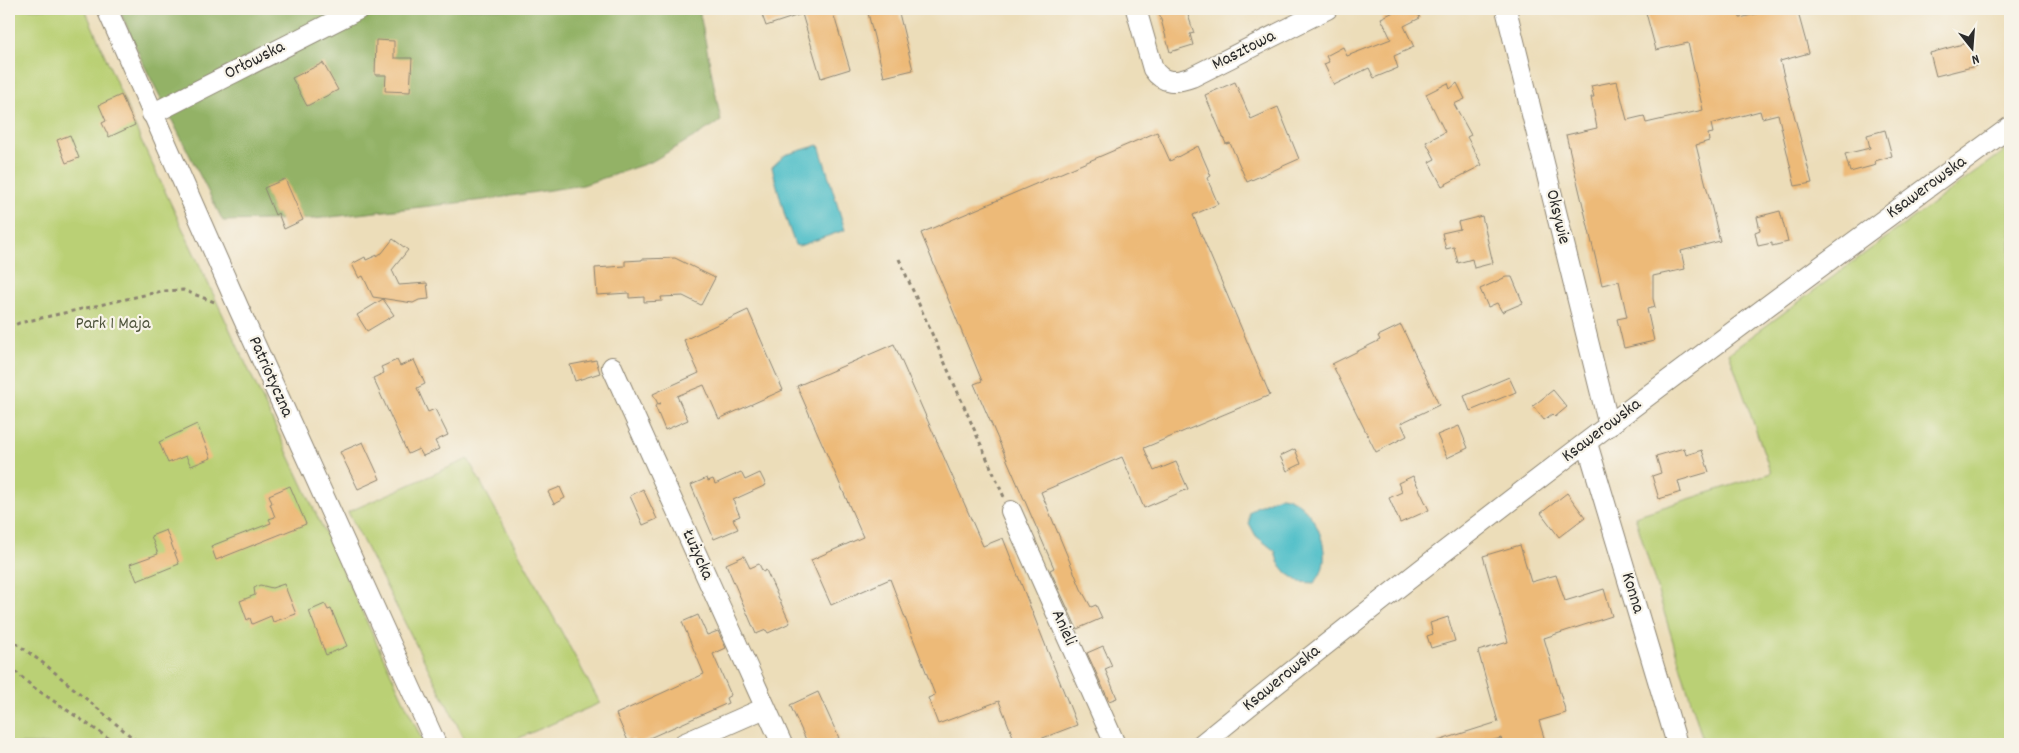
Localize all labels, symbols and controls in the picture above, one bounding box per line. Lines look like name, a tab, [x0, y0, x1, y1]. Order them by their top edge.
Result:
north arrow	[1946, 22, 1996, 72]
street label: Masztowa	[1208, 24, 1281, 78]
street label: Orłowska	[221, 35, 290, 87]
text: N	[1969, 48, 1981, 69]
street label: Ksawerowska	[1882, 150, 1973, 226]
street label: Oksywie	[1538, 187, 1576, 247]
park label: Park 1 Maja	[75, 312, 151, 337]
street label: Patriotyczna	[241, 333, 299, 422]
street label: Ksawerowska	[1557, 393, 1647, 469]
street label: Łużycka	[674, 525, 719, 585]
street label: Konna	[1614, 570, 1650, 617]
street label: Anieli	[1044, 606, 1082, 650]
street label: Ksawerowska	[1238, 640, 1327, 718]

